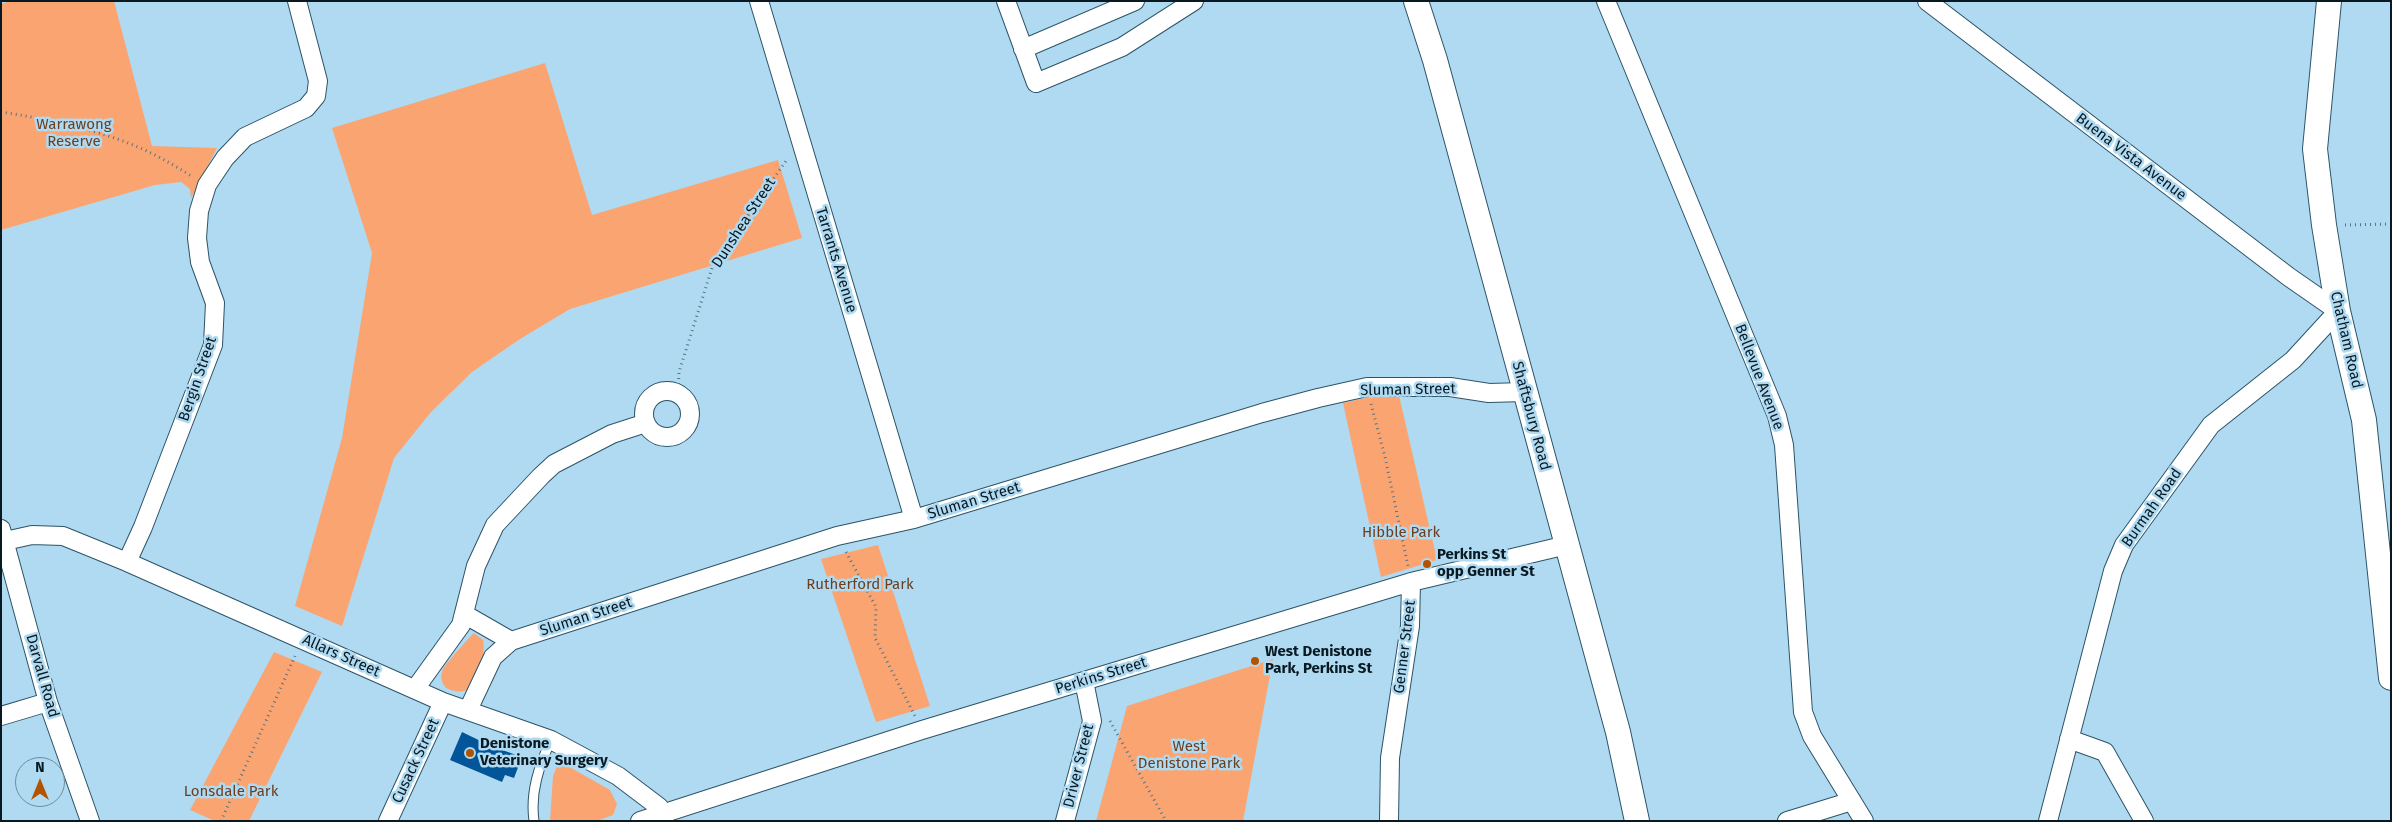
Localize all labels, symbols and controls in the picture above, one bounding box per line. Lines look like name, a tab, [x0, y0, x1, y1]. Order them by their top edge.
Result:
street label: Buena Vista Avenue	[2072, 110, 2190, 204]
park label: Warrawong Reserve	[36, 116, 112, 151]
street label: Dunshea Street	[708, 175, 780, 271]
street label: Tarrants Avenue	[811, 205, 861, 315]
street label: Chatham Road	[2326, 290, 2366, 390]
street label: Bellevue Avenue	[1730, 321, 1788, 433]
street label: Bergin Street	[175, 334, 221, 424]
street label: Shaftsbury Road	[1508, 360, 1554, 472]
street label: Sluman Street	[1360, 380, 1456, 400]
street label: Burmah Road	[2118, 465, 2186, 551]
street label: Sluman Street	[926, 478, 1022, 524]
park label: Hibble Park	[1362, 524, 1440, 542]
place label: Perkins St opp Genner St	[1437, 546, 1535, 581]
marker: Perkins St opp Genner St	[1421, 558, 1433, 570]
park label: Rutherford Park	[806, 576, 914, 594]
street label: Sluman Street	[538, 594, 634, 640]
street label: Genner Street	[1390, 599, 1420, 695]
street label: Allars Street	[300, 631, 382, 681]
street label: Darvall Road	[22, 632, 62, 720]
place label: West Denistone Park, Perkins St	[1265, 643, 1372, 678]
street label: Perkins Street	[1053, 654, 1149, 698]
marker: West Denistone Park, Perkins St	[1249, 655, 1261, 667]
street label: Cusack Street	[389, 716, 443, 806]
street label: Driver Street	[1060, 722, 1098, 810]
place label: Denistone Veterinary Surgery	[480, 735, 608, 770]
park label: West Denistone Park	[1138, 738, 1240, 773]
marker: Denistone Veterinary Surgery	[464, 747, 476, 759]
north arrow	[15, 757, 65, 807]
text: N	[35, 759, 45, 776]
park label: Lonsdale Park	[184, 783, 278, 801]

